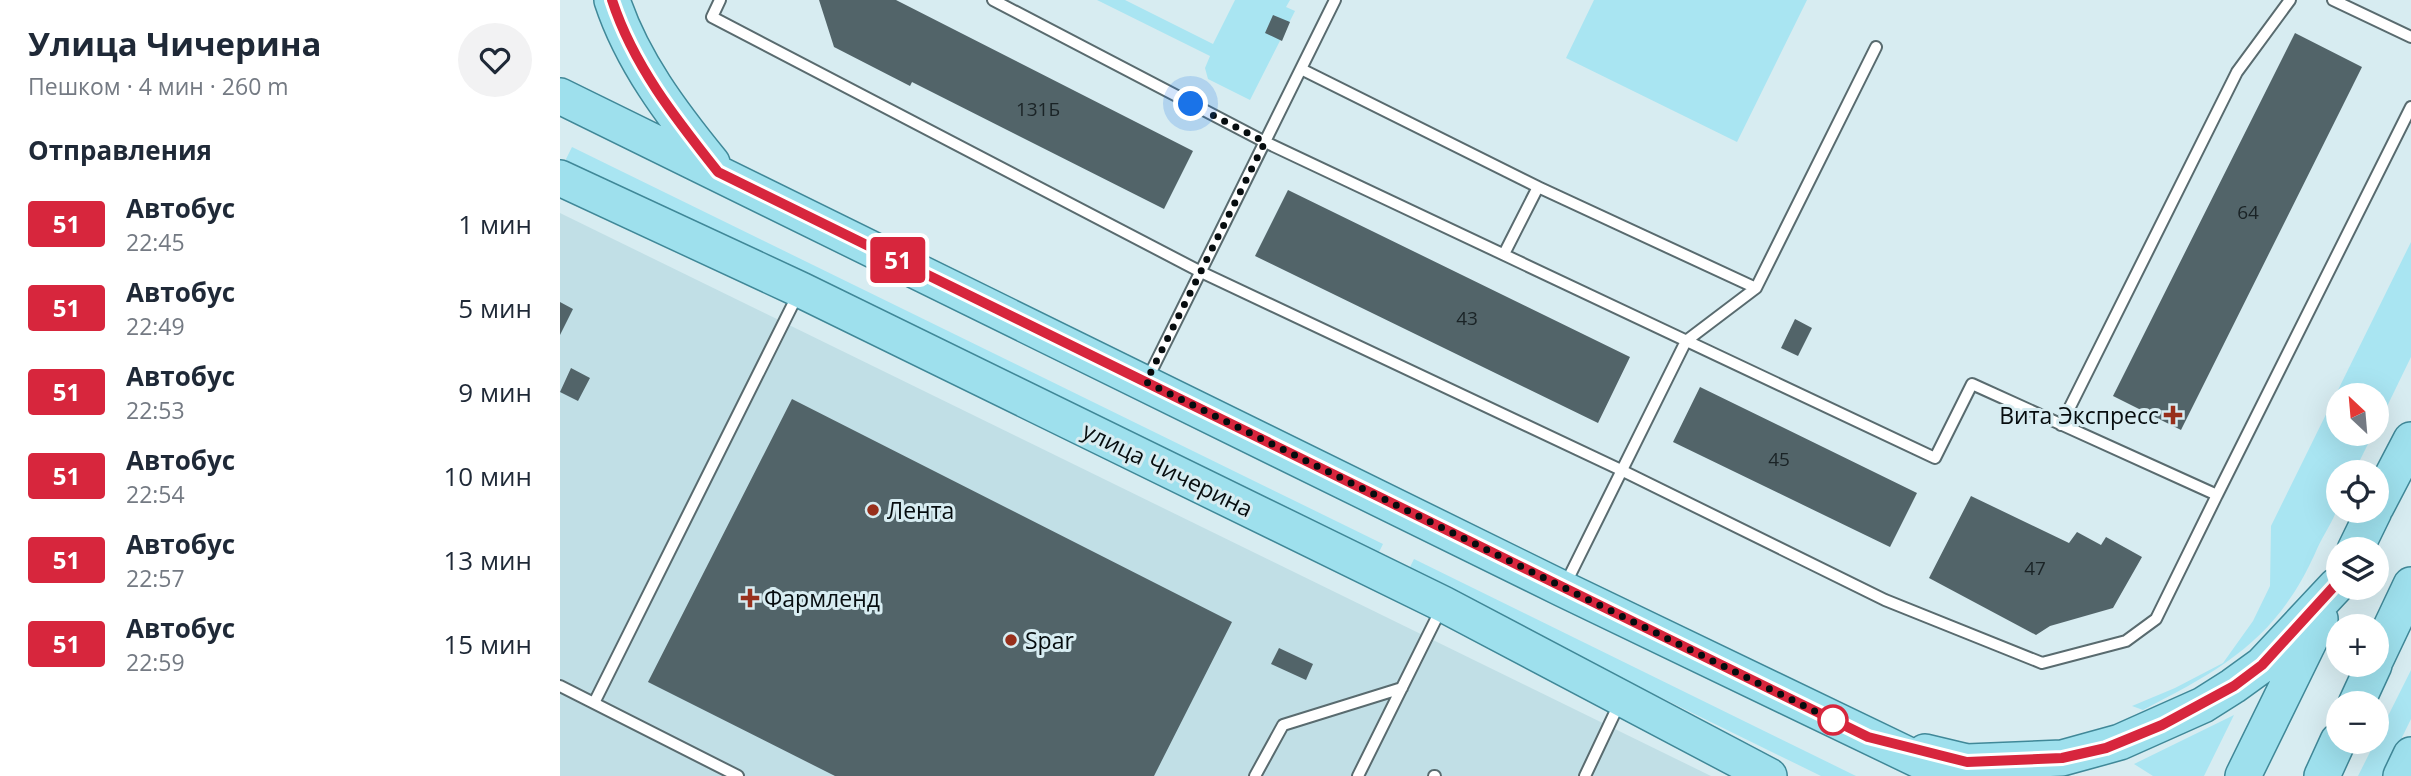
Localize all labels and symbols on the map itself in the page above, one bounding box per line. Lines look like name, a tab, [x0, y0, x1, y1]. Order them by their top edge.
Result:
your location	[1173, 86, 1208, 121]
house number: 131Б	[1016, 96, 1060, 122]
house number: 64	[2237, 199, 2259, 225]
line badge: 51	[866, 237, 930, 283]
house number: 43	[1456, 305, 1478, 331]
north arrow	[2326, 383, 2389, 446]
place label: Вита Экспресс	[1999, 399, 2159, 431]
marker: Вита Экспресс	[2165, 407, 2181, 423]
street label: улица Чичерина	[1077, 414, 1259, 524]
house number: 45	[1768, 446, 1790, 472]
place label: Лента	[887, 494, 954, 526]
marker: Лента	[865, 502, 881, 518]
house number: 47	[2024, 555, 2046, 581]
place label: Фармленд	[764, 582, 880, 614]
marker: Фармленд	[742, 590, 758, 606]
place label: Spar	[1025, 624, 1074, 656]
marker: Spar	[1003, 632, 1019, 648]
unlabelled marker	[1818, 705, 1848, 735]

